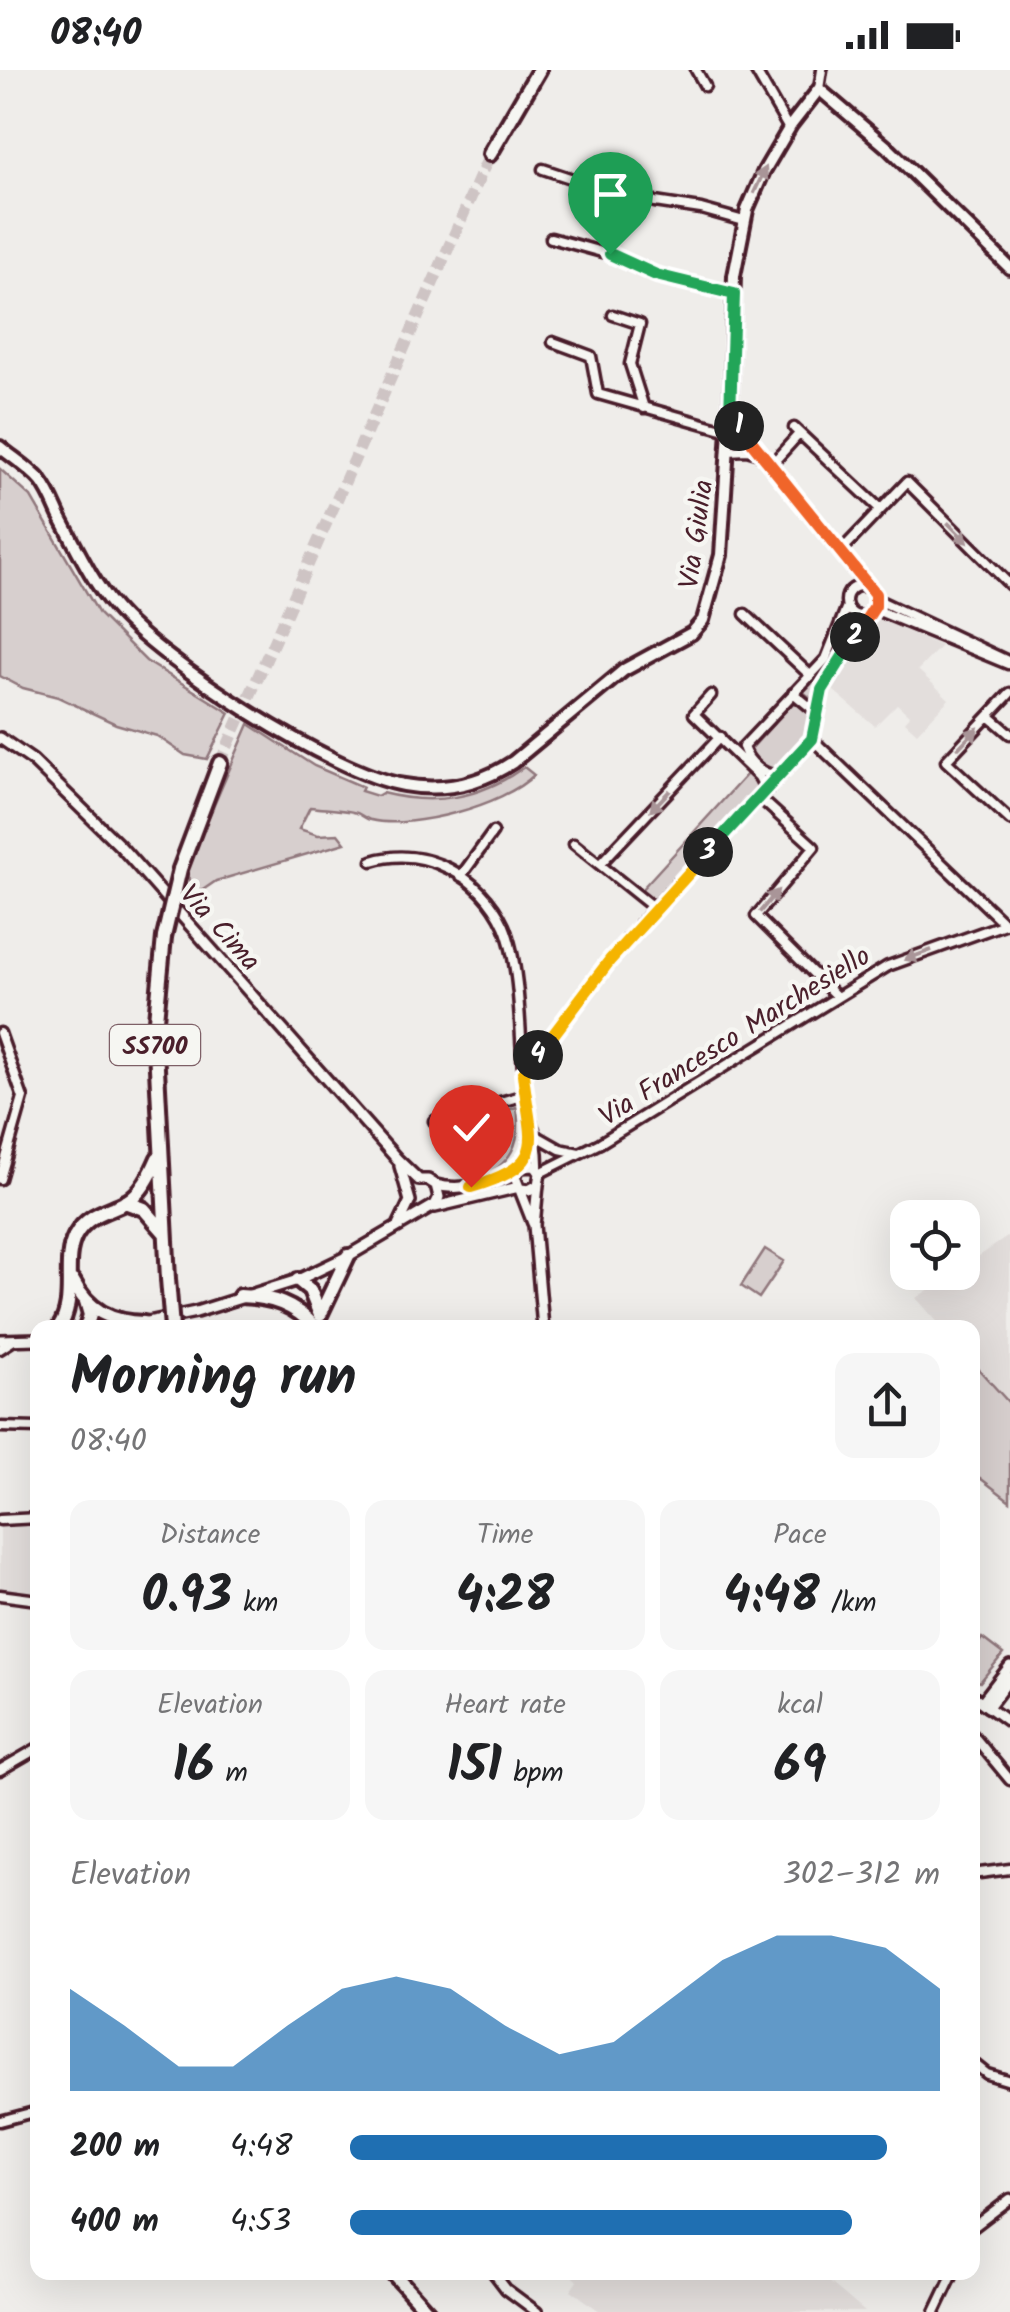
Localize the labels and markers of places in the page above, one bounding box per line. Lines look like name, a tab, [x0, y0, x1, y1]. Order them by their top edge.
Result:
pin	[568, 152, 653, 255]
pin: 1	[714, 401, 764, 451]
pin: 2	[830, 612, 880, 662]
pin: 3	[683, 827, 733, 877]
pin: 4	[513, 1030, 563, 1080]
pin	[429, 1085, 514, 1188]

